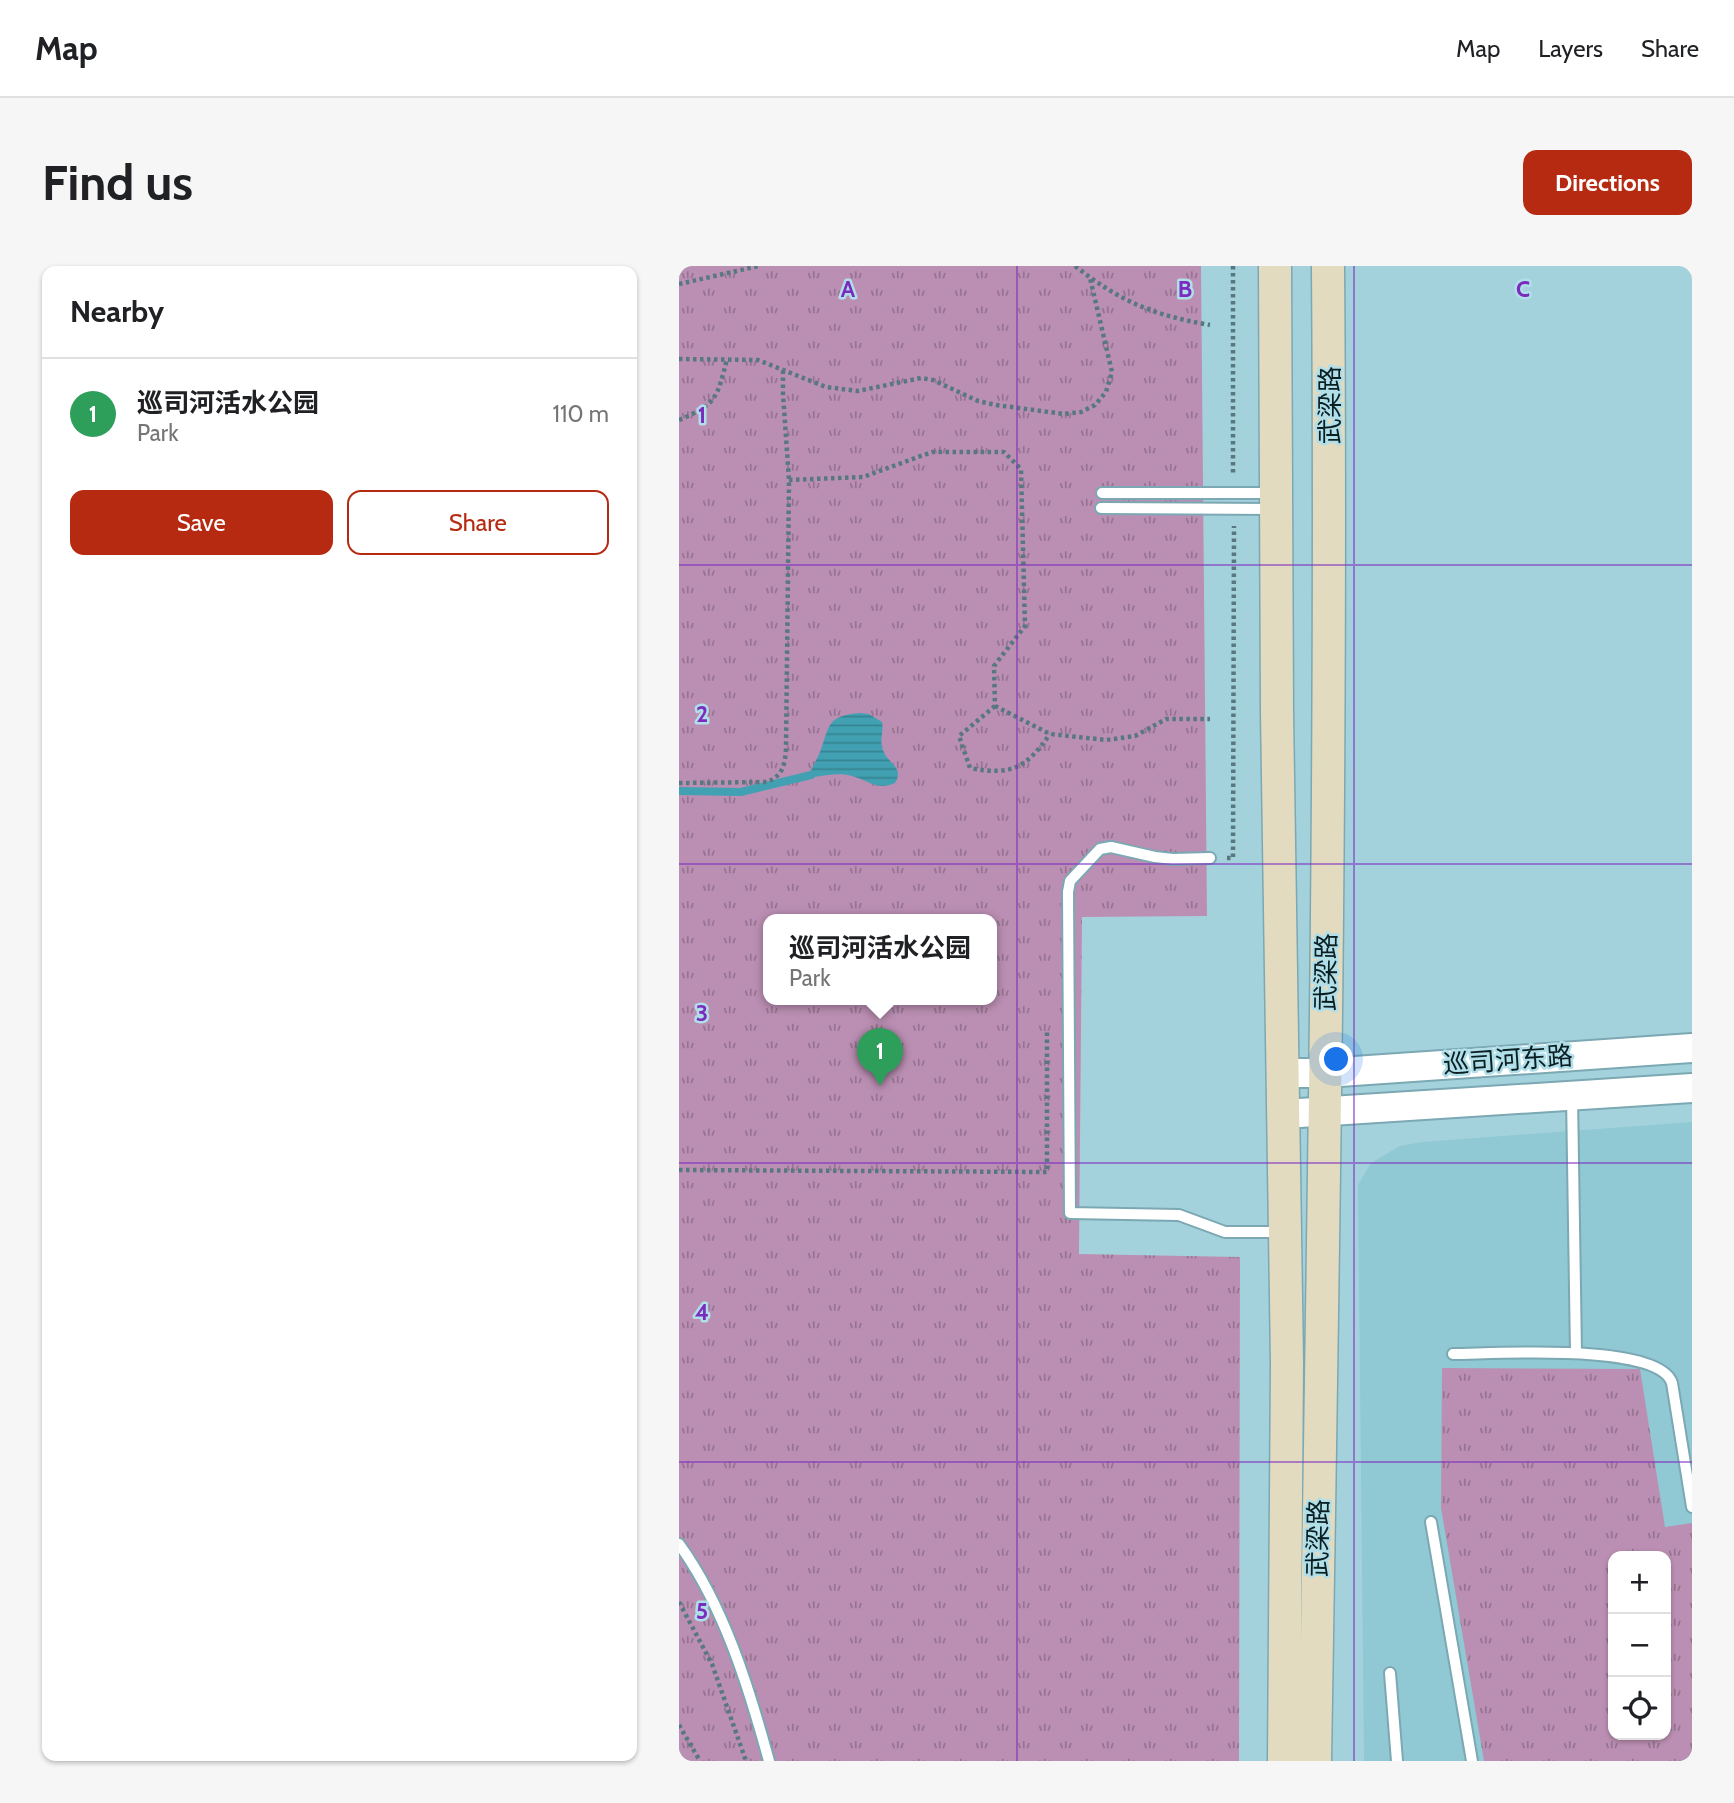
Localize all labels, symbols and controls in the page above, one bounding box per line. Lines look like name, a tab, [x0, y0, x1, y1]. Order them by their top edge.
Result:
text: Map	[35, 28, 98, 68]
text: Map	[1456, 34, 1500, 63]
text: Layers	[1538, 34, 1603, 63]
text: Share	[1641, 34, 1699, 63]
button: Directions	[1523, 150, 1692, 215]
text: Find us	[42, 153, 193, 212]
text: A	[841, 275, 856, 303]
text: B	[1178, 275, 1192, 303]
text: C	[1516, 275, 1530, 303]
text: Nearby	[70, 293, 164, 330]
street label: 武梁路	[1314, 366, 1346, 444]
text: 巡司河活水公园	[137, 387, 319, 419]
text: 1	[89, 400, 97, 428]
text: 110 m	[553, 400, 609, 428]
text: 1	[698, 401, 706, 429]
text: Park	[137, 419, 178, 447]
button: Save	[70, 490, 333, 555]
button: Share	[347, 490, 609, 555]
text: 2	[696, 700, 708, 728]
popup	[763, 914, 997, 1005]
text: 巡司河活水公园	[789, 932, 971, 964]
street label: 武梁路	[1309, 933, 1343, 1011]
text: Park	[789, 964, 830, 992]
text: 3	[696, 999, 708, 1027]
pin: 1	[857, 1028, 903, 1086]
street label: 巡司河东路	[1442, 1040, 1574, 1080]
your location	[1319, 1042, 1353, 1076]
text: 4	[695, 1298, 709, 1326]
street label: 武梁路	[1301, 1499, 1335, 1577]
map controls	[1608, 1551, 1671, 1740]
button: +	[1608, 1551, 1671, 1614]
text: 5	[696, 1597, 708, 1625]
button: −	[1608, 1614, 1671, 1677]
button: locate	[1608, 1677, 1671, 1740]

